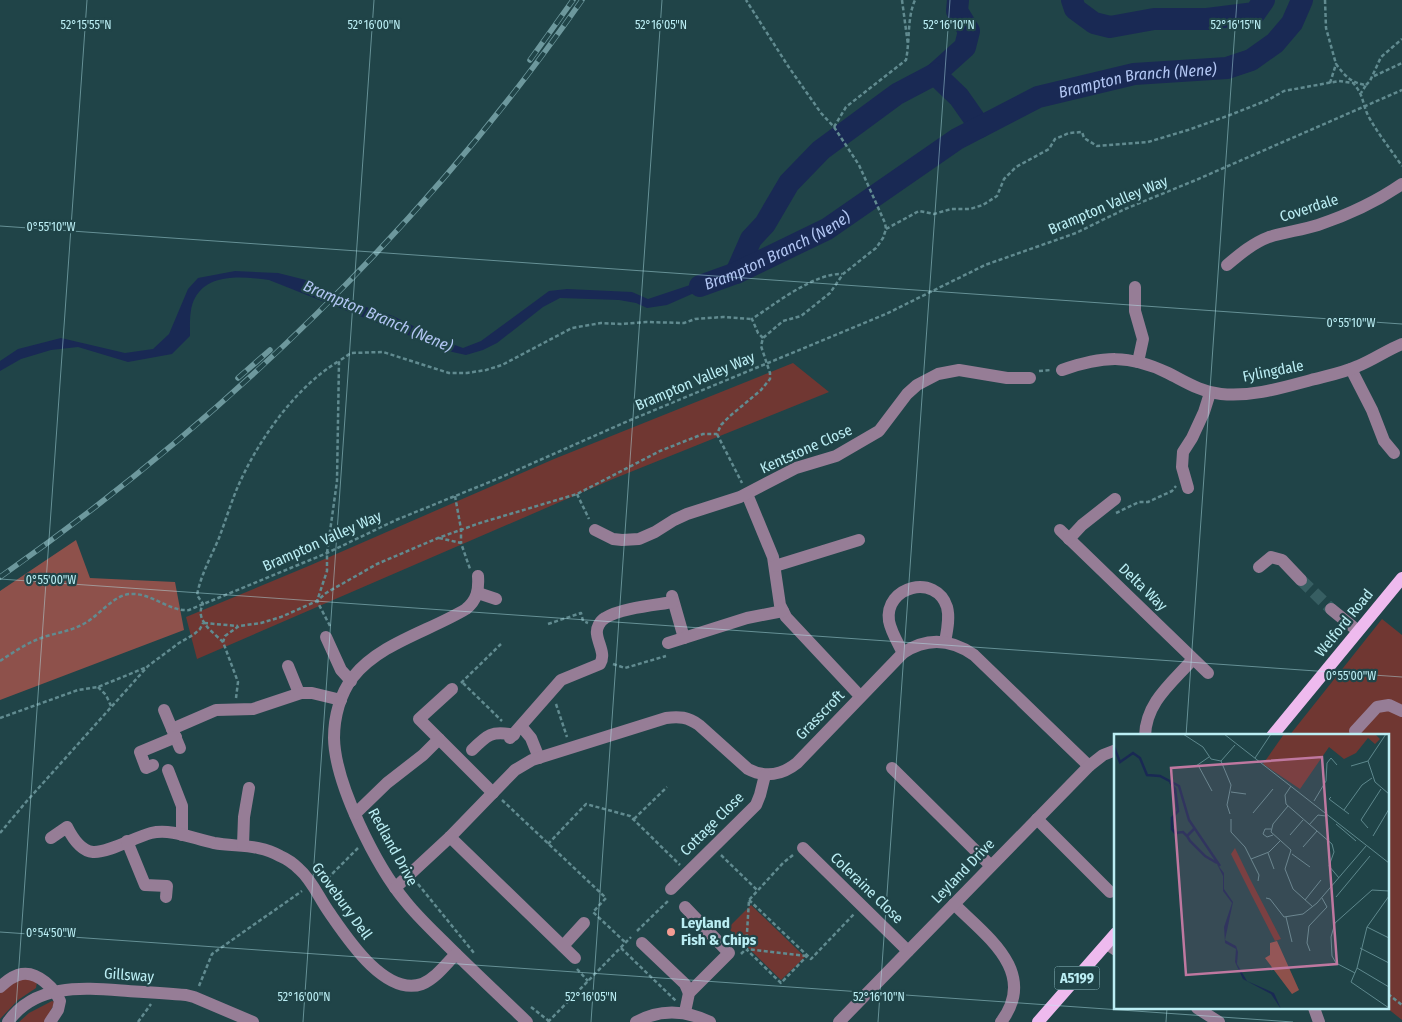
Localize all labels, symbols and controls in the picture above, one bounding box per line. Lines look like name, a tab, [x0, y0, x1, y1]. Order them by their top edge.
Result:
text: 52°15'55"N	[61, 18, 111, 32]
text: 52°16'00"N	[347, 18, 401, 32]
text: 52°16'05"N	[635, 18, 687, 32]
text: 52°16'10"N	[923, 18, 975, 32]
text: 52°16'15"N	[1211, 18, 1261, 32]
water label: Brampton Branch (Nene)	[1056, 59, 1217, 101]
street label: Brampton Valley Way	[1046, 172, 1171, 238]
street label: Coverdale	[1277, 190, 1341, 226]
water label: Brampton Branch (Nene)	[701, 206, 854, 293]
text: 0°55'10"W	[26, 220, 76, 234]
water label: Brampton Branch (Nene)	[301, 276, 456, 356]
text: 0°55'10"W	[1326, 316, 1376, 330]
street label: Brampton Valley Way	[633, 348, 758, 414]
street label: Fylingdale	[1241, 356, 1305, 386]
street label: Kentstone Close	[757, 421, 855, 477]
street label: Brampton Valley Way	[260, 507, 384, 575]
street label: Delta Way	[1115, 560, 1171, 615]
text: 0°55'00"W	[26, 573, 76, 587]
street label: Welford Road	[1311, 585, 1377, 661]
text: 0°55'00"W	[1326, 669, 1376, 683]
street label: Grasscroft	[792, 686, 848, 744]
inset map	[1114, 734, 1390, 1010]
street label: Cottage Close	[676, 788, 748, 860]
street label: Redland Drive	[364, 805, 422, 889]
street label: Leyland Drive	[928, 835, 998, 907]
street label: Coleraine Close	[827, 849, 907, 927]
street label: Grovebury Dell	[308, 859, 376, 943]
place label: Leyland Fish & Chips	[681, 914, 757, 949]
text: 0°54'50"W	[26, 926, 76, 940]
marker: Leyland Fish & Chips	[665, 926, 677, 938]
street label: Gillsway	[103, 964, 155, 986]
road number: A5199	[1054, 966, 1100, 990]
text: 52°16'00"N	[277, 990, 331, 1004]
text: 52°16'05"N	[565, 990, 617, 1004]
text: 52°16'10"N	[853, 990, 905, 1004]

